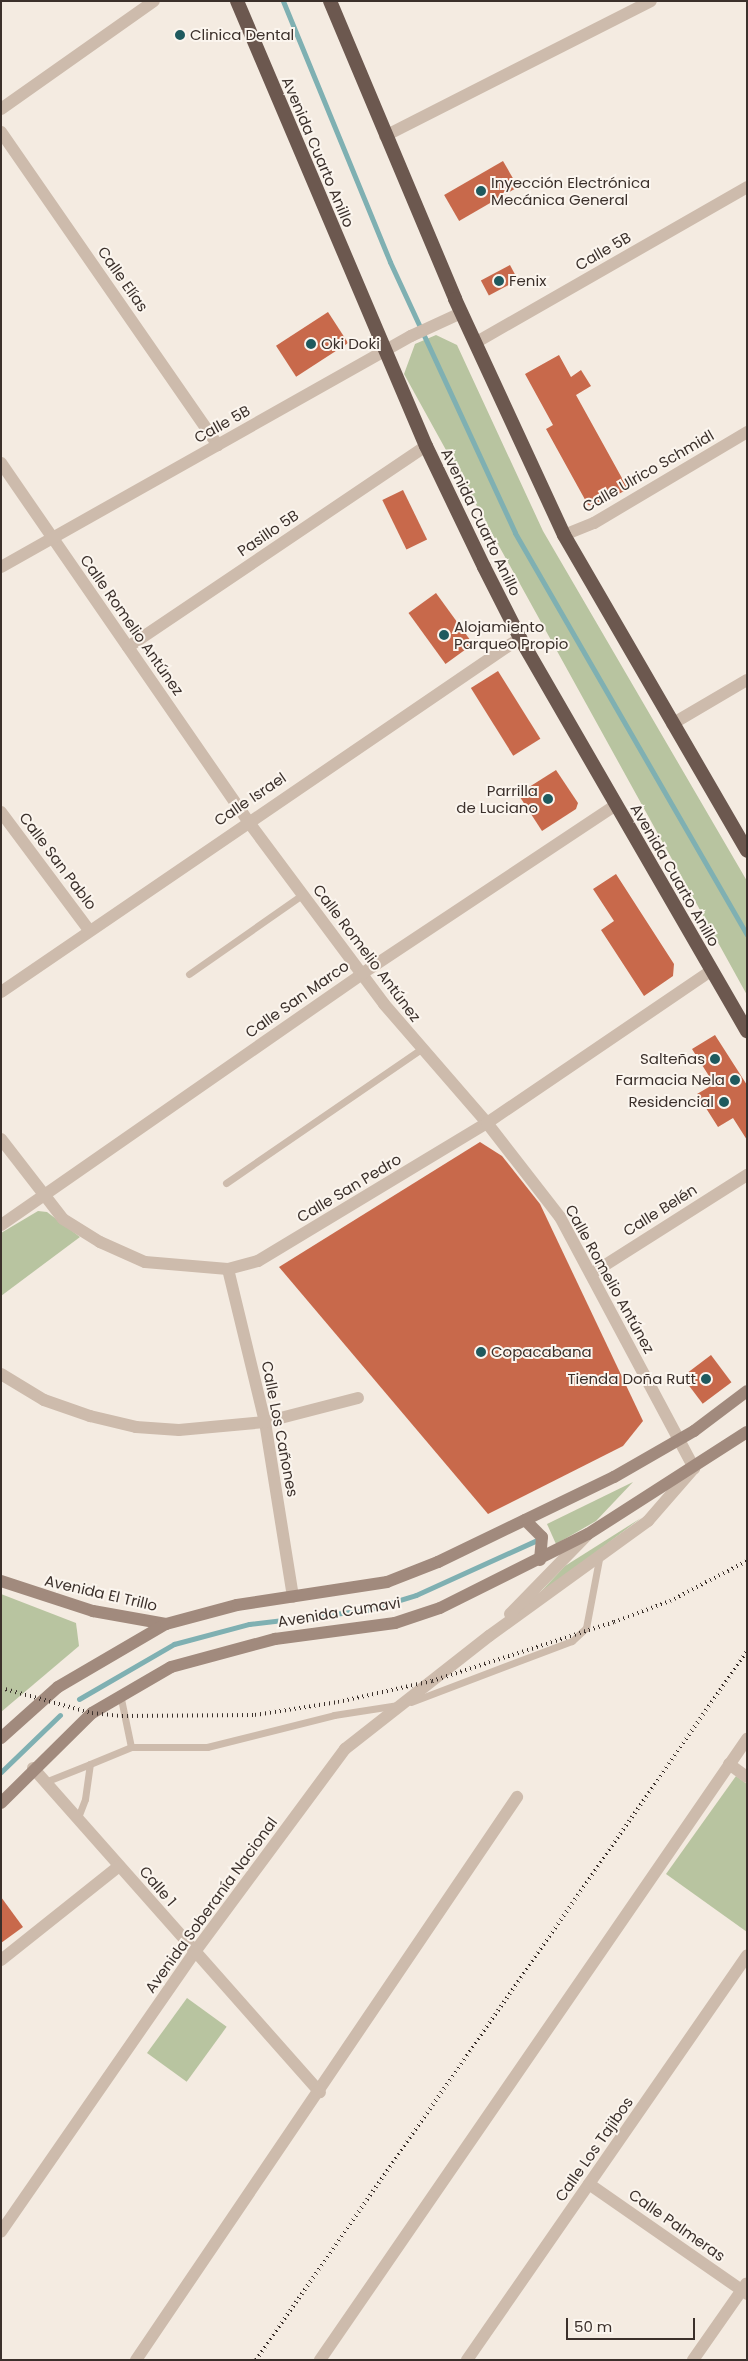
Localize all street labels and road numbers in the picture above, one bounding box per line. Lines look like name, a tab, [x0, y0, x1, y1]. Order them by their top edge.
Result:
street label: Avenida Cuarto Anillo	[278, 74, 358, 230]
street label: Calle 5B	[572, 228, 634, 274]
street label: Calle Elías	[94, 243, 152, 315]
street label: Calle 5B	[191, 401, 253, 447]
street label: Calle Ulrico Schmidl	[579, 426, 717, 516]
street label: Avenida Cuarto Anillo	[437, 445, 525, 599]
street label: Pasillo 5B	[234, 506, 302, 560]
street label: Calle Romelio Antúnez	[77, 551, 187, 699]
street label: Calle Israel	[211, 768, 289, 830]
street label: Avenida Cuarto Anillo	[627, 800, 723, 950]
street label: Calle San Pablo	[16, 809, 100, 913]
street label: Calle Romelio Antúnez	[309, 881, 425, 1025]
street label: Calle San Marco	[242, 957, 352, 1041]
street label: Calle San Pedro	[294, 1150, 404, 1226]
street label: Calle Belén	[620, 1180, 700, 1240]
street label: Calle Romelio Antúnez	[562, 1201, 658, 1357]
street label: Calle Los Cañones	[258, 1360, 302, 1498]
street label: Avenida El Trillo	[43, 1571, 159, 1615]
street label: Avenida Cumavi	[276, 1593, 402, 1631]
street label: Avenida Soberanía Nacional	[141, 1814, 281, 1996]
street label: Calle 1	[136, 1862, 180, 1910]
street label: Calle Los Tajibos	[551, 2093, 637, 2205]
street label: Calle Palmeras	[625, 2185, 729, 2265]

